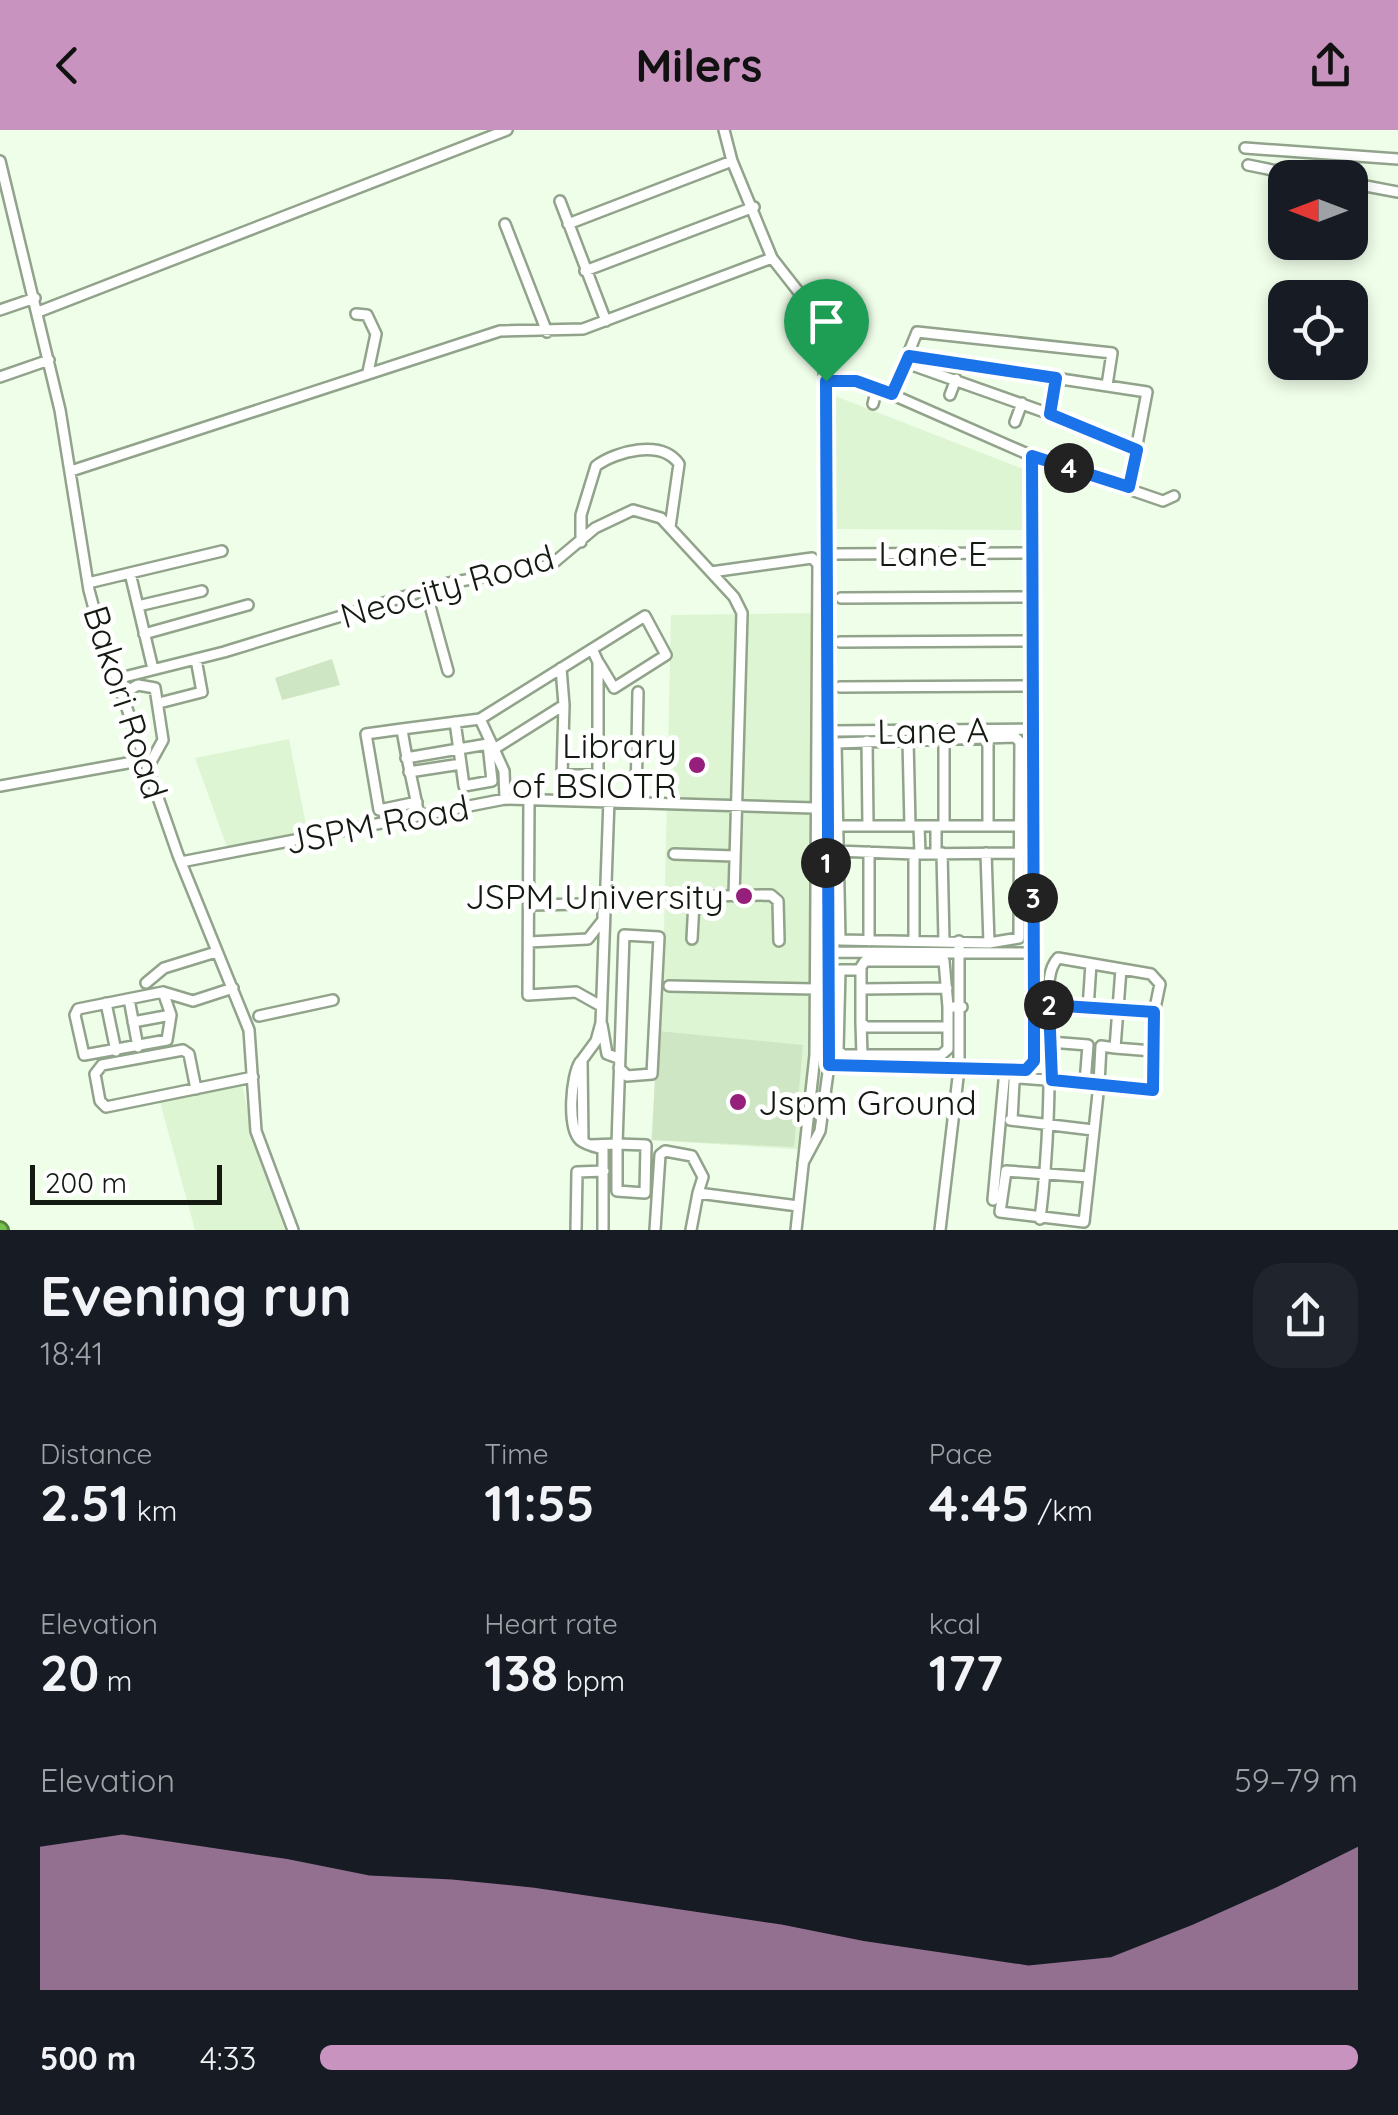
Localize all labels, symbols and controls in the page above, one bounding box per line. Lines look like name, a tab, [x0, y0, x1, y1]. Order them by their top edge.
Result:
text: Milers	[636, 37, 762, 93]
icon: back	[40, 38, 95, 93]
icon: share	[1303, 38, 1358, 93]
north arrow	[1268, 160, 1368, 260]
map controls	[1268, 160, 1368, 380]
pin	[784, 279, 869, 382]
button: locate	[1268, 280, 1368, 380]
icon: arrive	[799, 294, 854, 349]
pin: 4	[1044, 443, 1094, 493]
text: 4	[1061, 450, 1077, 485]
street label: Lane E	[878, 531, 988, 575]
street label: Neocity Road	[335, 535, 559, 637]
street label: Bakori Road	[74, 600, 178, 804]
street label: Lane A	[877, 707, 989, 753]
place label: Library of BSIOTR	[512, 723, 677, 807]
marker: Library of BSIOTR	[686, 754, 708, 776]
street label: JSPM Road	[282, 785, 472, 863]
pin: 1	[801, 838, 851, 888]
text: 1	[821, 845, 831, 880]
pin: 3	[1008, 873, 1058, 923]
place label: JSPM University	[465, 874, 724, 918]
text: 3	[1025, 880, 1041, 915]
marker: JSPM University	[733, 885, 755, 907]
pin: 2	[1024, 980, 1074, 1030]
text: 2	[1041, 987, 1057, 1022]
place label: Jspm Ground	[758, 1080, 977, 1124]
marker: Jspm Ground	[727, 1091, 749, 1113]
scale bar	[30, 1160, 222, 1204]
text: 200 m	[45, 1165, 127, 1200]
text: Evening run	[40, 1261, 352, 1330]
button: share	[1253, 1263, 1358, 1368]
text: 18:41	[40, 1333, 104, 1373]
text: Distance	[40, 1436, 152, 1471]
text: Time	[484, 1436, 549, 1471]
text: Pace	[929, 1436, 993, 1471]
text: 2.51	[40, 1471, 129, 1534]
text: 11:55	[484, 1471, 594, 1534]
text: 4:45	[929, 1471, 1030, 1534]
text: km	[129, 1493, 177, 1528]
text: /km	[1030, 1493, 1093, 1528]
text: Elevation	[40, 1606, 158, 1641]
text: Heart rate	[484, 1606, 618, 1641]
text: kcal	[929, 1606, 981, 1641]
text: 20	[40, 1641, 99, 1704]
text: 138	[484, 1641, 558, 1704]
text: 177	[929, 1641, 1003, 1704]
text: m	[99, 1663, 132, 1698]
text: bpm	[558, 1663, 625, 1698]
text: Elevation	[40, 1760, 175, 1800]
text: 59–79 m	[1234, 1760, 1358, 1800]
text: 500 m	[40, 2038, 136, 2078]
text: 4:33	[200, 2038, 256, 2078]

